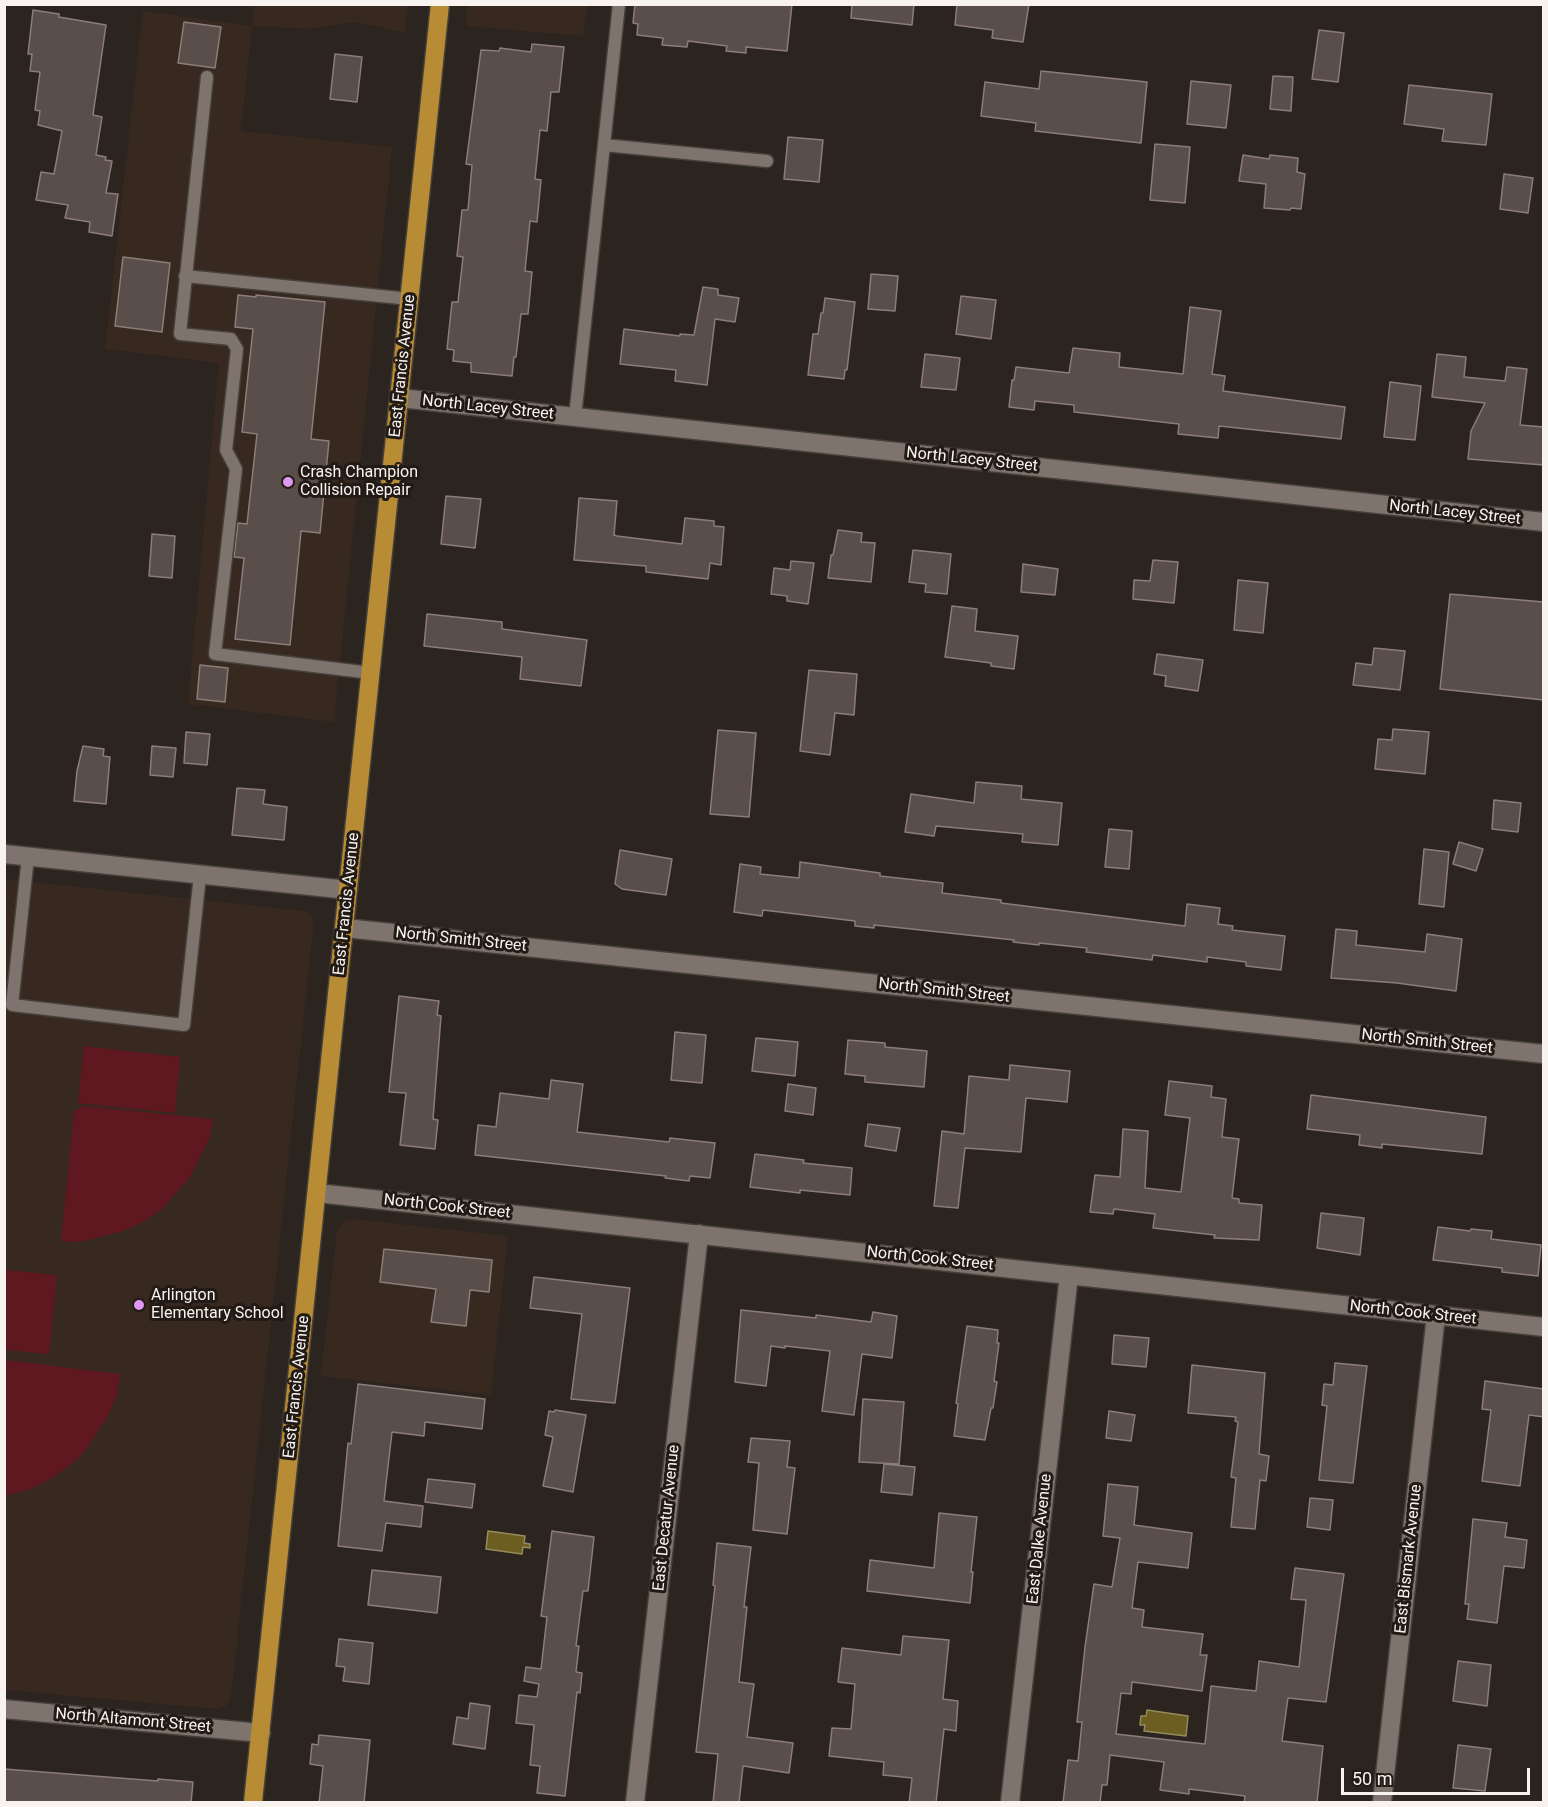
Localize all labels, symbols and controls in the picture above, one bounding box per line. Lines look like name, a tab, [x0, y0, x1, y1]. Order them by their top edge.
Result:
street label: East Francis Avenue	[386, 294, 420, 438]
street label: North Lacey Street	[421, 392, 555, 424]
street label: North Lacey Street	[905, 444, 1039, 476]
place label: Crash Champion Collision Repair	[300, 463, 418, 501]
marker: Crash Champion Collision Repair	[281, 475, 295, 489]
street label: North Lacey Street	[1388, 497, 1522, 529]
street label: East Francis Avenue	[330, 832, 364, 976]
street label: North Smith Street	[394, 924, 528, 956]
street label: North Smith Street	[877, 975, 1011, 1007]
street label: North Smith Street	[1360, 1026, 1494, 1058]
street label: North Cook Street	[383, 1191, 511, 1223]
street label: North Cook Street	[866, 1243, 994, 1275]
place label: Arlington Elementary School	[151, 1286, 284, 1324]
street label: North Cook Street	[1349, 1297, 1477, 1329]
marker: Arlington Elementary School	[132, 1298, 146, 1312]
street label: East Francis Avenue	[280, 1315, 314, 1459]
street label: East Decatur Avenue	[650, 1444, 684, 1592]
street label: East Dalke Avenue	[1024, 1473, 1056, 1605]
street label: East Bismark Avenue	[1392, 1483, 1426, 1635]
street label: North Altamont Street	[54, 1705, 212, 1737]
scale bar	[1344, 1756, 1533, 1794]
text: 50 m	[1352, 1768, 1392, 1789]

